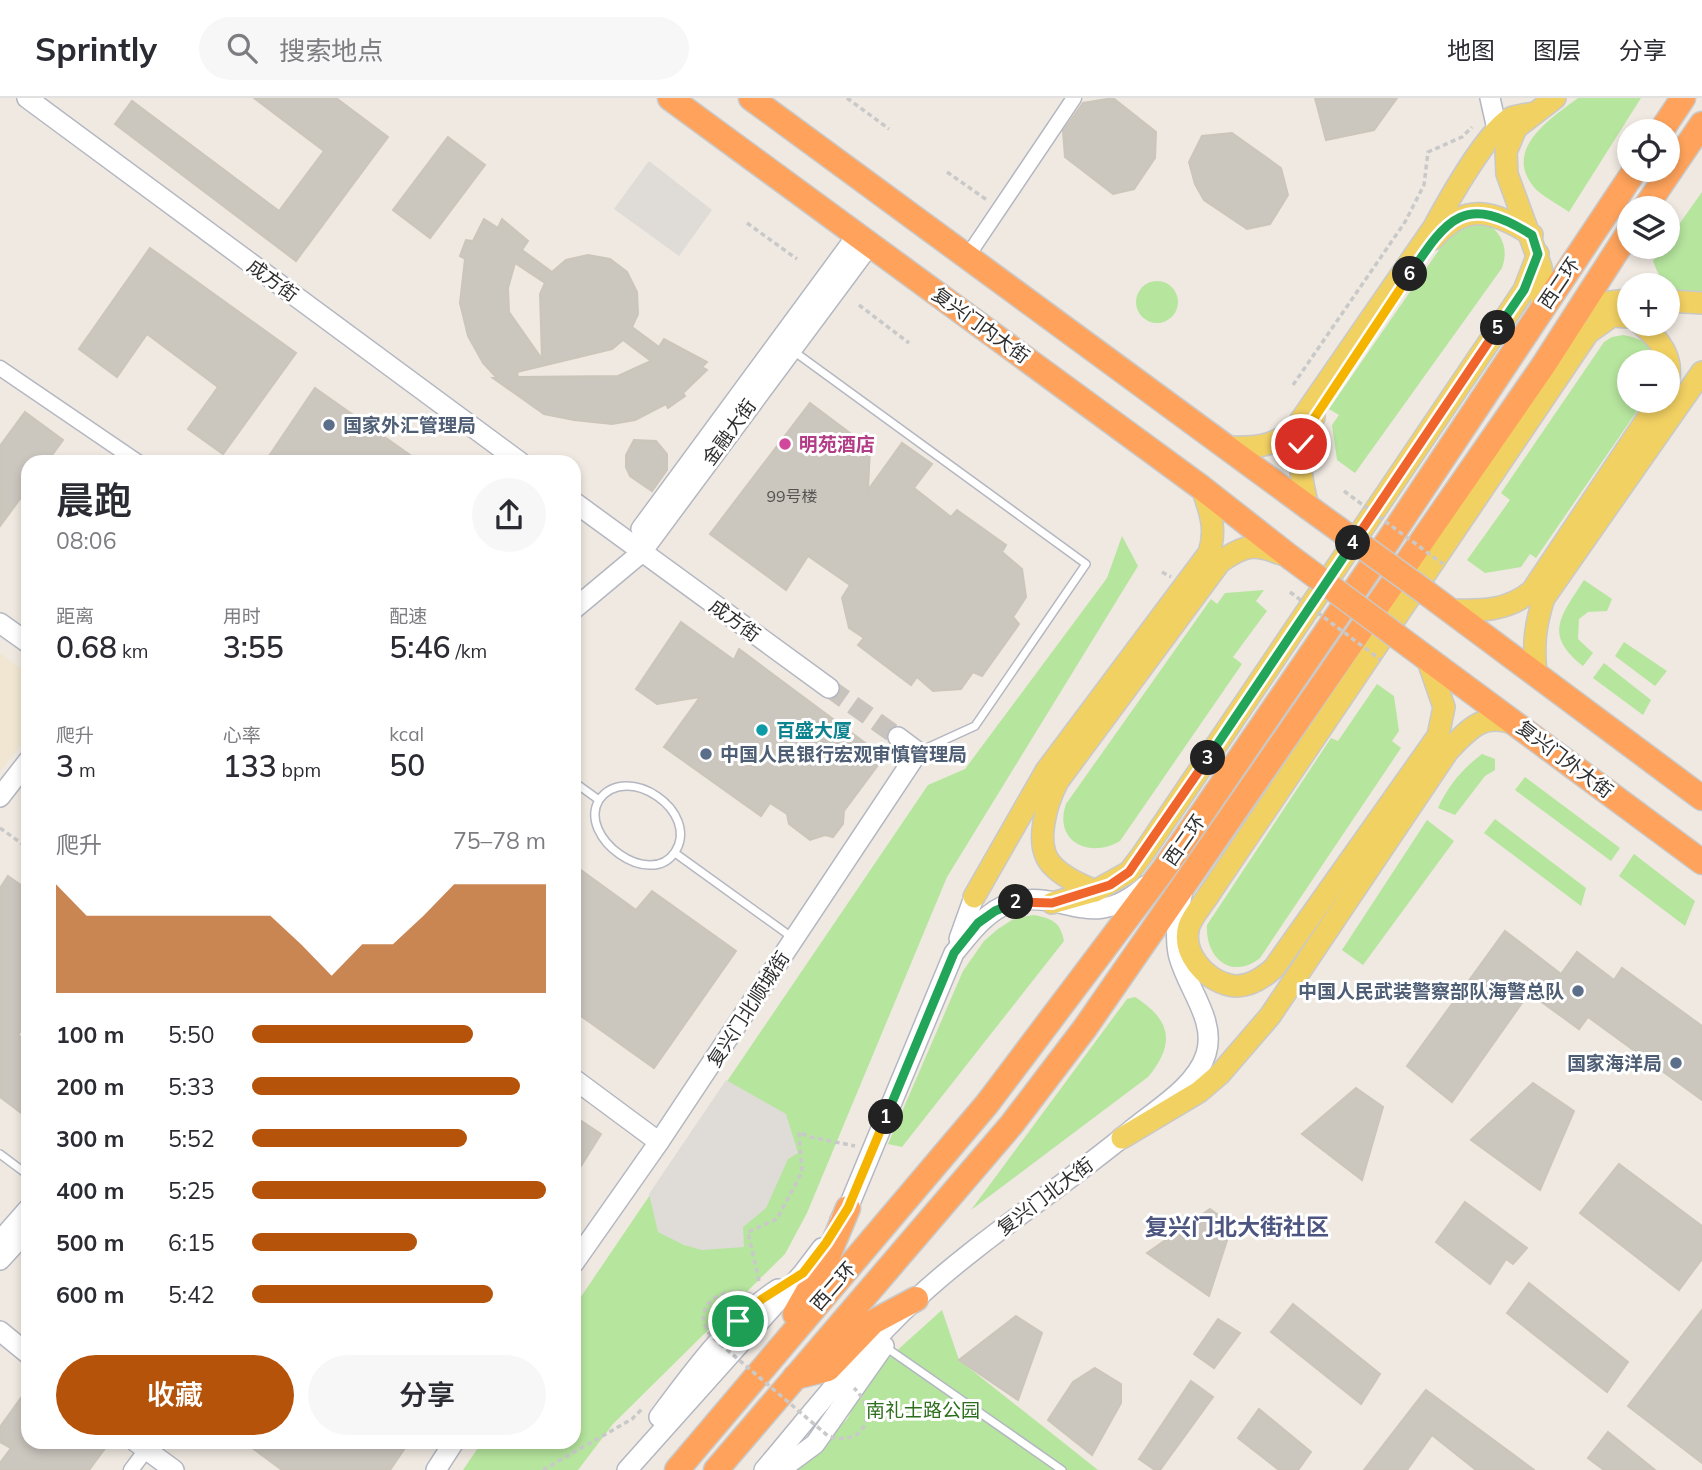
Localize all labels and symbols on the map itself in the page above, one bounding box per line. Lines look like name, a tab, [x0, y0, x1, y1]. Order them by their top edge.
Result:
street label: 西二环	[1533, 253, 1585, 313]
street label: 成方街	[243, 254, 303, 306]
pin: 6	[1392, 256, 1428, 292]
street label: 复兴门内大街	[928, 282, 1034, 368]
pin: 5	[1480, 310, 1516, 345]
street label: 金融大街	[697, 394, 761, 470]
place label: 国家外汇管理局	[343, 413, 476, 437]
pin	[1271, 414, 1331, 474]
marker: 国家外汇管理局	[321, 417, 337, 433]
place label: 明苑酒店	[799, 432, 875, 456]
marker: 明苑酒店	[777, 436, 793, 452]
house number: 99号楼	[766, 486, 818, 506]
pin: 4	[1336, 526, 1370, 560]
street label: 成方街	[705, 594, 765, 646]
street label: 复兴门外大街	[1512, 715, 1618, 803]
place label: 百盛大厦	[776, 718, 852, 742]
marker: 百盛大厦	[754, 722, 770, 738]
pin: 3	[1190, 740, 1226, 776]
place label: 中国人民银行宏观审慎管理局	[720, 742, 967, 766]
marker: 中国人民银行宏观审慎管理局	[698, 746, 714, 762]
street label: 西二环	[1158, 810, 1210, 870]
pin: 2	[998, 884, 1034, 920]
street label: 复兴门北顺城街	[702, 947, 794, 1071]
place label: 中国人民武装警察部队海警总队	[1298, 979, 1564, 1003]
marker: 中国人民武装警察部队海警总队	[1570, 983, 1586, 999]
place label: 国家海洋局	[1567, 1051, 1662, 1075]
marker: 国家海洋局	[1668, 1055, 1684, 1071]
pin: 1	[868, 1100, 903, 1134]
street label: 复兴门北大街	[992, 1152, 1098, 1240]
district label: 复兴门北大街社区	[1145, 1212, 1329, 1241]
street label: 西二环	[805, 1257, 861, 1315]
pin	[708, 1291, 768, 1351]
park label: 南礼士路公园	[866, 1398, 980, 1422]

